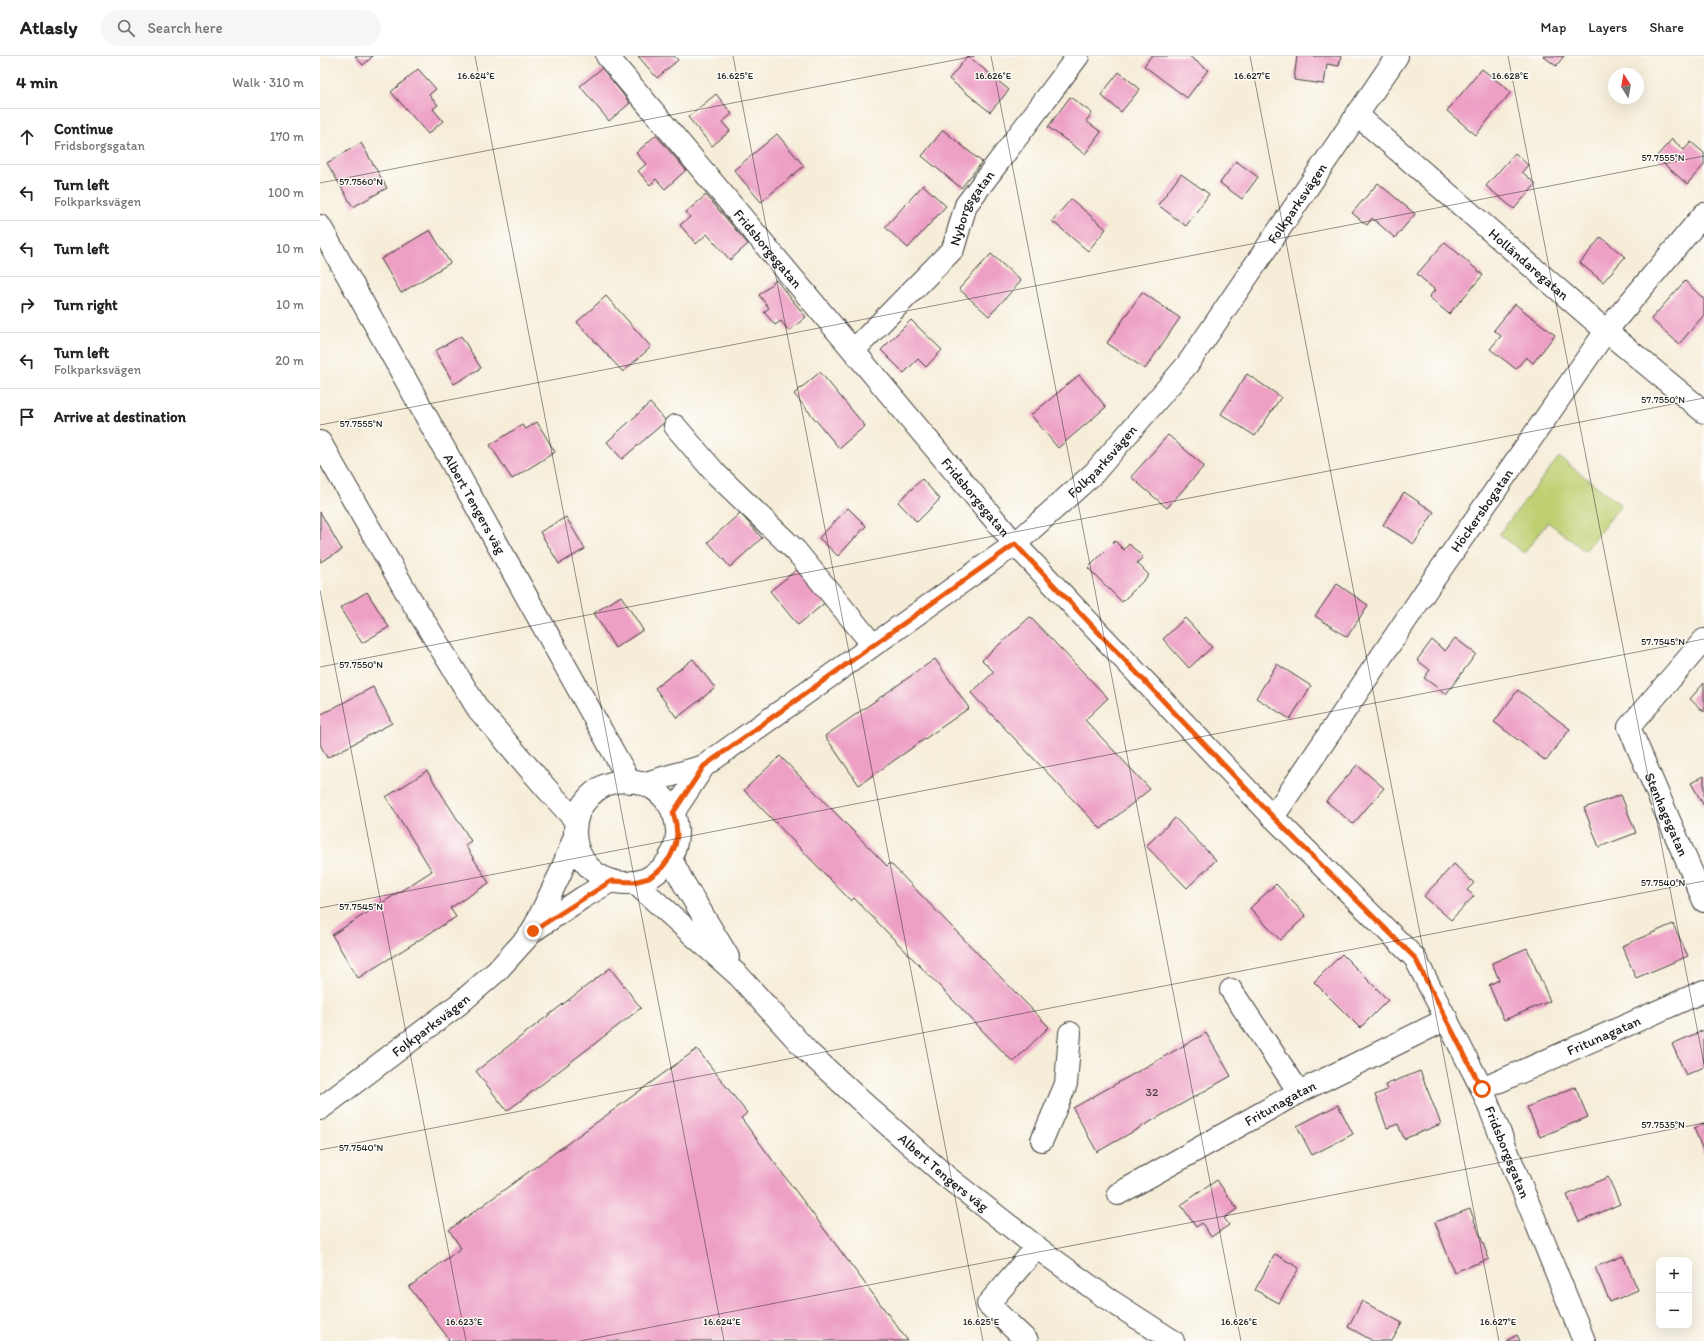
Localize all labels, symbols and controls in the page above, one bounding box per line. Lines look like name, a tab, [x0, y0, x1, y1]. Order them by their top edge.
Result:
search box	[101, 10, 381, 46]
text: Atlasly	[20, 16, 77, 39]
icon: search	[115, 17, 137, 39]
text: Search here	[147, 19, 223, 37]
text: Map	[1541, 19, 1566, 36]
text: Layers	[1588, 19, 1627, 36]
text: Share	[1649, 19, 1684, 36]
north arrow	[1608, 68, 1644, 104]
text: 16.624°E	[457, 69, 495, 82]
text: 16.625°E	[717, 69, 754, 82]
text: 16.626°E	[975, 69, 1012, 82]
text: 16.627°E	[1234, 69, 1271, 82]
text: 16.628°E	[1492, 69, 1529, 82]
text: 4 min	[16, 72, 58, 92]
text: Walk · 310 m	[232, 75, 304, 90]
text: Continue	[54, 120, 113, 138]
icon: ahead	[16, 126, 38, 148]
text: 170 m	[270, 129, 304, 144]
text: Fridsborgsgatan	[54, 138, 145, 153]
text: 57.7555°N	[1641, 151, 1685, 164]
street label: Folkparksvägen	[1264, 160, 1331, 247]
street label: Nyborgsgatan	[946, 167, 998, 248]
text: 57.7560°N	[339, 175, 383, 188]
text: Turn left	[54, 176, 109, 194]
icon: left	[16, 182, 38, 204]
text: 100 m	[268, 185, 304, 200]
text: Folkparksvägen	[54, 194, 141, 209]
street label: Fridsborgsgatan	[730, 206, 806, 292]
street label: Holländaregatan	[1485, 225, 1573, 304]
icon: left	[16, 238, 38, 260]
text: Turn left	[54, 240, 109, 258]
text: 10 m	[276, 241, 304, 256]
icon: right	[16, 294, 38, 316]
text: Turn right	[54, 296, 118, 314]
text: 10 m	[276, 297, 304, 312]
text: Turn left	[54, 344, 109, 362]
icon: left	[16, 350, 38, 372]
text: 20 m	[275, 353, 304, 368]
text: Folkparksvägen	[54, 362, 141, 377]
text: 57.7550°N	[1641, 393, 1685, 406]
icon: arrive	[16, 406, 38, 428]
text: Arrive at destination	[54, 408, 186, 426]
text: 57.7555°N	[339, 417, 383, 430]
street label: Folkparksvägen	[1064, 422, 1141, 502]
street label: Albert Tengers väg	[440, 451, 510, 558]
street label: Fridsborgsgatan	[937, 454, 1013, 541]
street label: Höckersbogatan	[1447, 465, 1517, 556]
text: 57.7545°N	[1641, 635, 1685, 648]
text: 57.7550°N	[339, 658, 383, 671]
street label: Stenhagsgatan	[1641, 770, 1692, 860]
text: 57.7540°N	[1641, 876, 1686, 889]
text: 57.7545°N	[339, 900, 383, 913]
route end	[524, 922, 542, 940]
street label: Folkparksvägen	[389, 990, 474, 1061]
street label: Fritunagatan	[1564, 1012, 1643, 1059]
street label: Fritunagatan	[1242, 1077, 1319, 1130]
route start	[1473, 1080, 1491, 1098]
house number: 32	[1146, 1085, 1159, 1099]
street label: Fridsborgsgatan	[1481, 1104, 1533, 1201]
text: 57.7535°N	[1641, 1118, 1685, 1131]
street label: Albert Tengers väg	[895, 1130, 993, 1216]
text: 57.7540°N	[339, 1141, 384, 1154]
map controls	[1656, 1257, 1692, 1329]
button: +	[1656, 1257, 1692, 1293]
button: −	[1656, 1293, 1692, 1329]
text: 16.623°E	[446, 1315, 483, 1328]
text: 16.624°E	[703, 1315, 741, 1328]
text: 16.625°E	[963, 1315, 1000, 1328]
text: 16.626°E	[1221, 1315, 1258, 1328]
text: 16.627°E	[1480, 1315, 1517, 1328]

